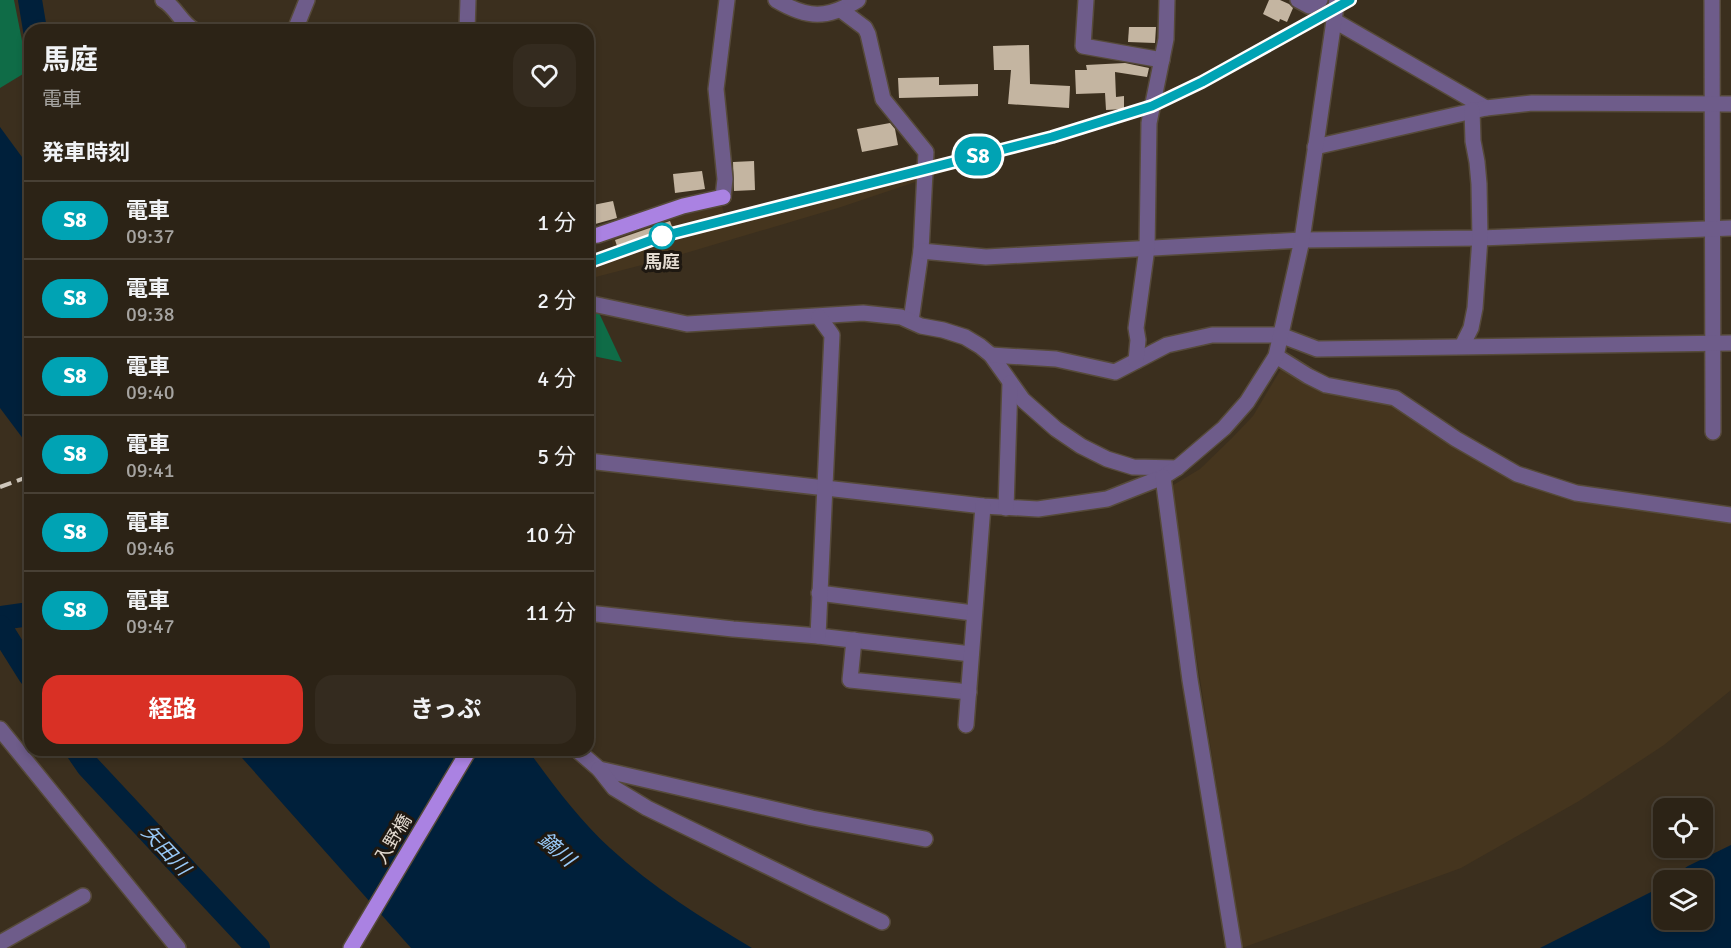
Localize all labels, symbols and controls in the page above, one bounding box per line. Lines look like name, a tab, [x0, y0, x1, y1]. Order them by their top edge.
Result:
text: 馬庭	[42, 43, 98, 77]
button: heart	[513, 44, 576, 107]
text: 電車	[42, 87, 82, 112]
line badge: S8	[951, 136, 1005, 176]
text: 発車時刻	[42, 139, 130, 166]
text: S8	[966, 143, 990, 169]
text: 電車	[126, 197, 170, 224]
text: S8	[63, 207, 87, 233]
text: 1 分	[537, 209, 576, 236]
marker: 馬庭	[649, 223, 675, 249]
text: 09:37	[126, 224, 175, 249]
place label: 馬庭	[644, 251, 680, 273]
text: 電車	[126, 275, 170, 302]
text: S8	[63, 285, 87, 311]
text: 2 分	[537, 287, 576, 314]
text: 09:38	[126, 302, 175, 327]
text: 電車	[126, 353, 170, 380]
text: S8	[63, 363, 87, 389]
text: 4 分	[537, 365, 576, 392]
text: 09:40	[126, 380, 175, 405]
text: 電車	[126, 431, 170, 458]
text: S8	[63, 441, 87, 467]
text: 5 分	[537, 443, 576, 470]
text: 09:41	[126, 458, 175, 483]
text: 電車	[126, 509, 170, 536]
text: S8	[63, 519, 87, 545]
text: 10 分	[525, 521, 576, 548]
text: 09:46	[126, 536, 175, 561]
text: 電車	[126, 587, 170, 614]
text: S8	[63, 597, 87, 623]
text: 11 分	[525, 599, 576, 626]
text: 09:47	[126, 614, 175, 639]
button: 経路	[42, 675, 303, 744]
button: きっぷ	[315, 675, 576, 744]
map controls	[1653, 798, 1713, 930]
button: locate	[1653, 798, 1713, 858]
street label: 入野橋	[370, 810, 416, 868]
water label: 矢田川	[136, 820, 197, 882]
water label: 鏑川	[533, 827, 581, 873]
button: layers	[1653, 870, 1713, 930]

